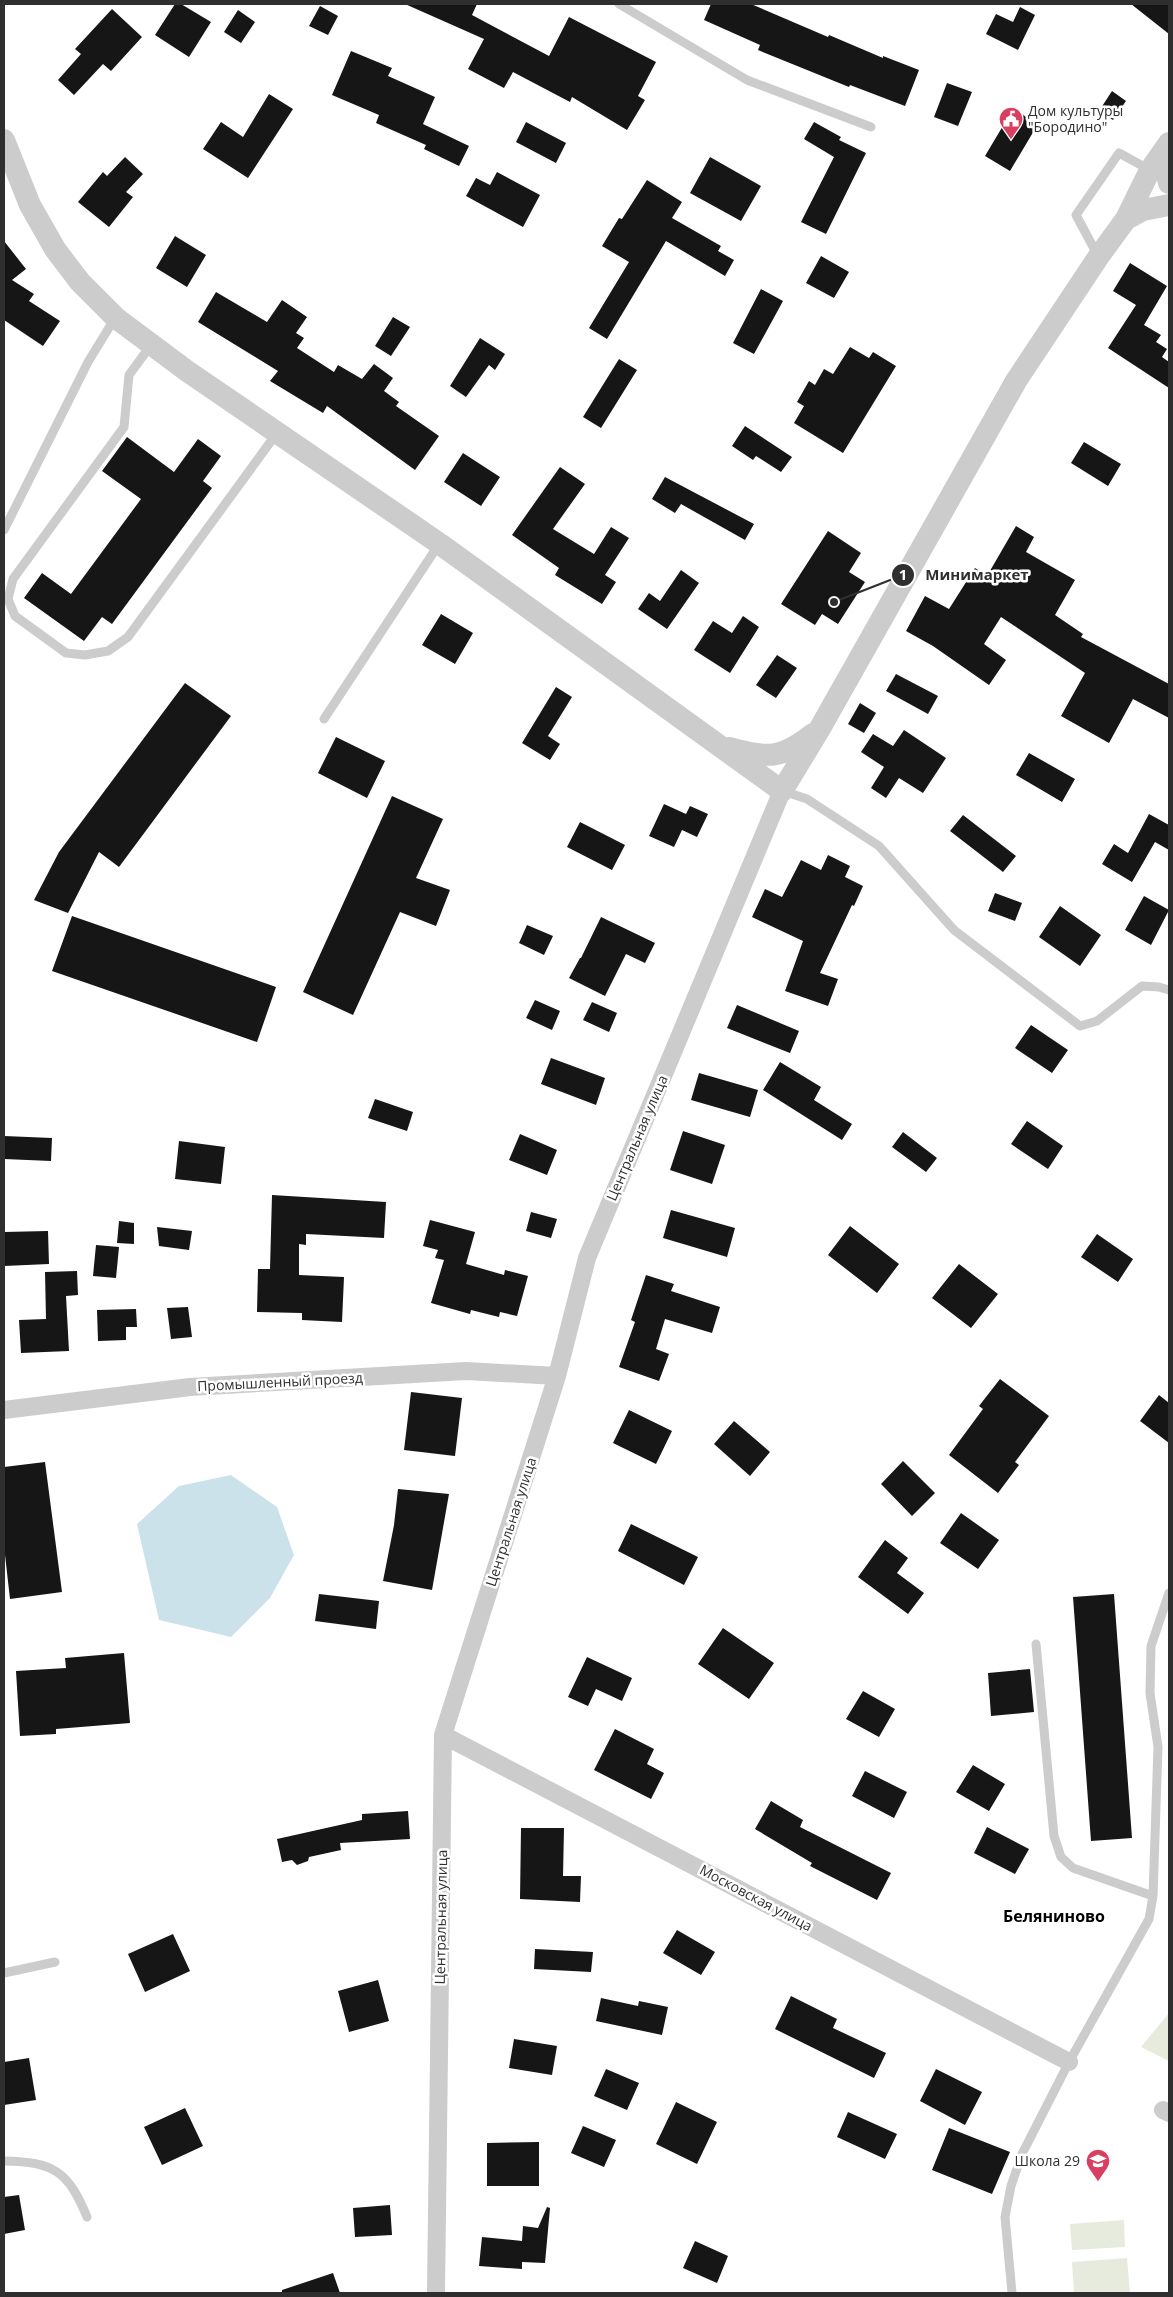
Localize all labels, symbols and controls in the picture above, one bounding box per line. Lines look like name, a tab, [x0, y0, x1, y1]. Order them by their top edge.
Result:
place label: Дом культуры "Бородино"	[1028, 101, 1123, 136]
public building icon: Дом культуры "Бородино"	[998, 106, 1024, 140]
callout: Минимаркет	[890, 560, 1039, 590]
text: 1	[899, 564, 907, 584]
text: Минимаркет	[925, 564, 1029, 584]
street label: Центральная улица	[601, 1072, 672, 1204]
street label: Промышленный проезд	[197, 1368, 363, 1395]
street label: Центральная улица	[481, 1455, 540, 1589]
street label: Центральная улица	[430, 1849, 451, 1985]
street label: Московская улица	[697, 1860, 816, 1935]
district label: Беляниново	[1003, 1905, 1105, 1927]
school or university icon: Школа 29	[1085, 2148, 1111, 2182]
place label: Школа 29	[1014, 2151, 1080, 2170]

